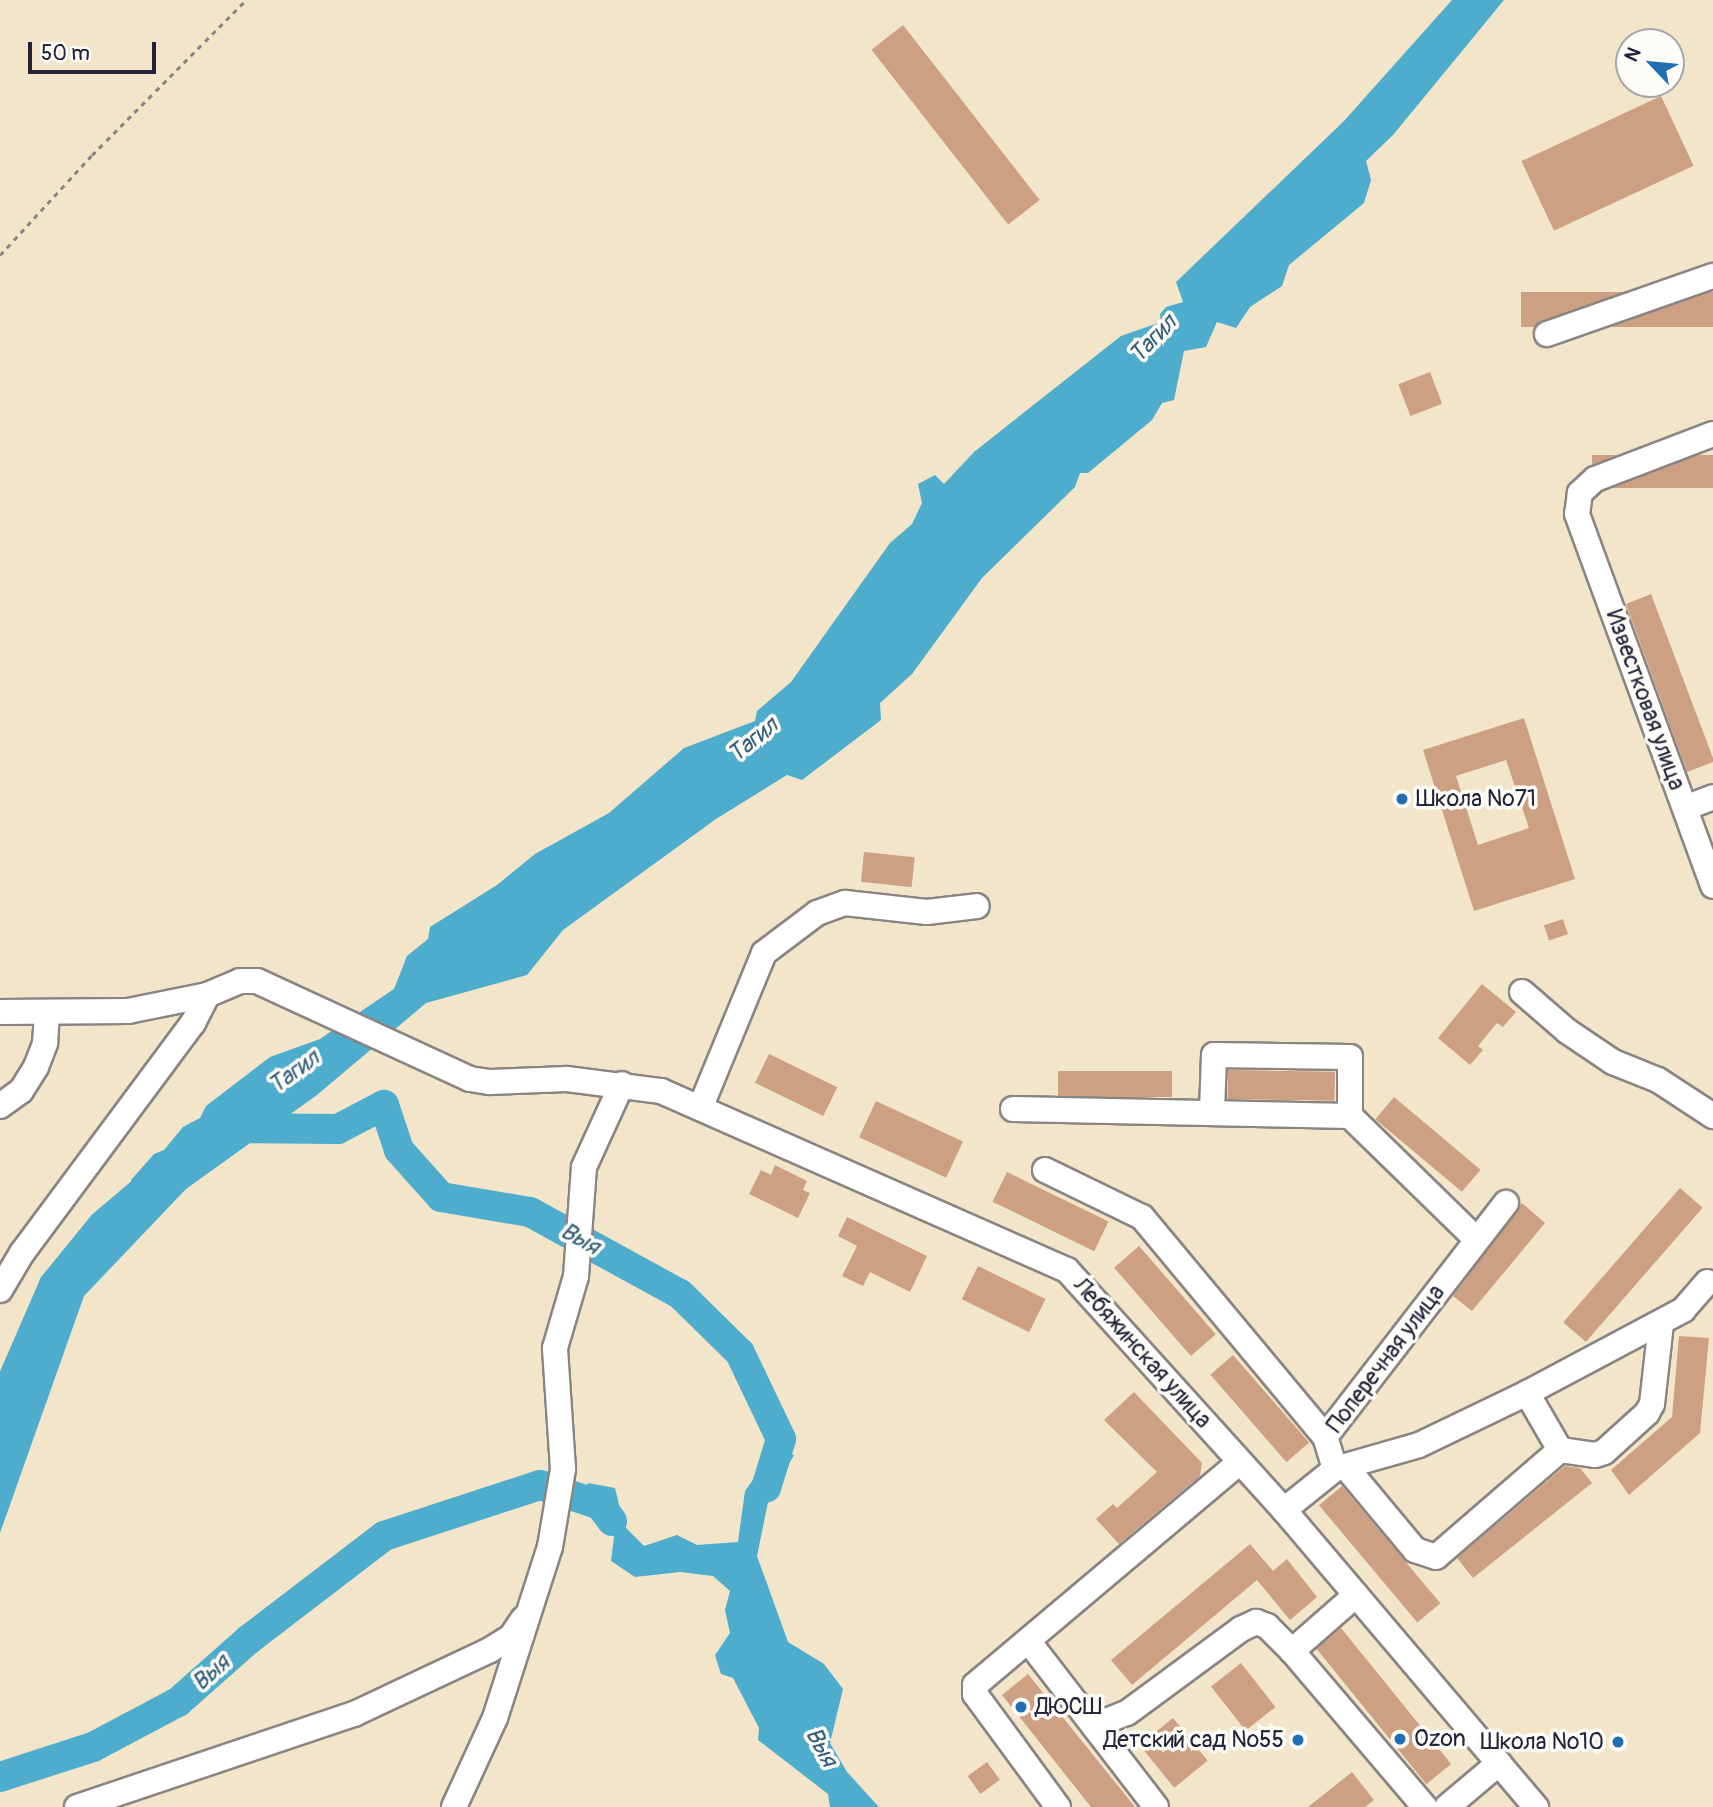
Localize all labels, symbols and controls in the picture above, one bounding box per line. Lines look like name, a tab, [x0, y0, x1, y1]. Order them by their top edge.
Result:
scale bar	[32, 28, 159, 72]
north arrow	[1615, 28, 1685, 98]
text: 50 m	[41, 40, 90, 67]
text: N	[1619, 44, 1647, 66]
water label: Тагил	[1123, 309, 1183, 369]
street label: Известковая улица	[1600, 606, 1690, 794]
water label: Тагил	[722, 711, 784, 769]
place label: Школа №71	[1416, 785, 1536, 813]
marker: Школа №71	[1394, 791, 1410, 807]
water label: Тагил	[263, 1044, 325, 1100]
water label: Выя	[555, 1217, 605, 1261]
street label: Лебяжинская улица	[1067, 1272, 1217, 1434]
street label: Поперечная улица	[1321, 1280, 1451, 1438]
water label: Выя	[186, 1649, 236, 1697]
place label: ДЮСШ	[1035, 1693, 1102, 1721]
marker: ДЮСШ	[1013, 1699, 1029, 1715]
water label: Выя	[799, 1722, 843, 1772]
place label: Ozon	[1414, 1725, 1466, 1753]
place label: Детский сад №55	[1104, 1726, 1284, 1754]
place label: Школа №10	[1481, 1728, 1604, 1756]
marker: Ozon	[1392, 1731, 1408, 1747]
marker: Детский сад №55	[1290, 1732, 1306, 1748]
marker: Школа №10	[1610, 1734, 1626, 1750]

